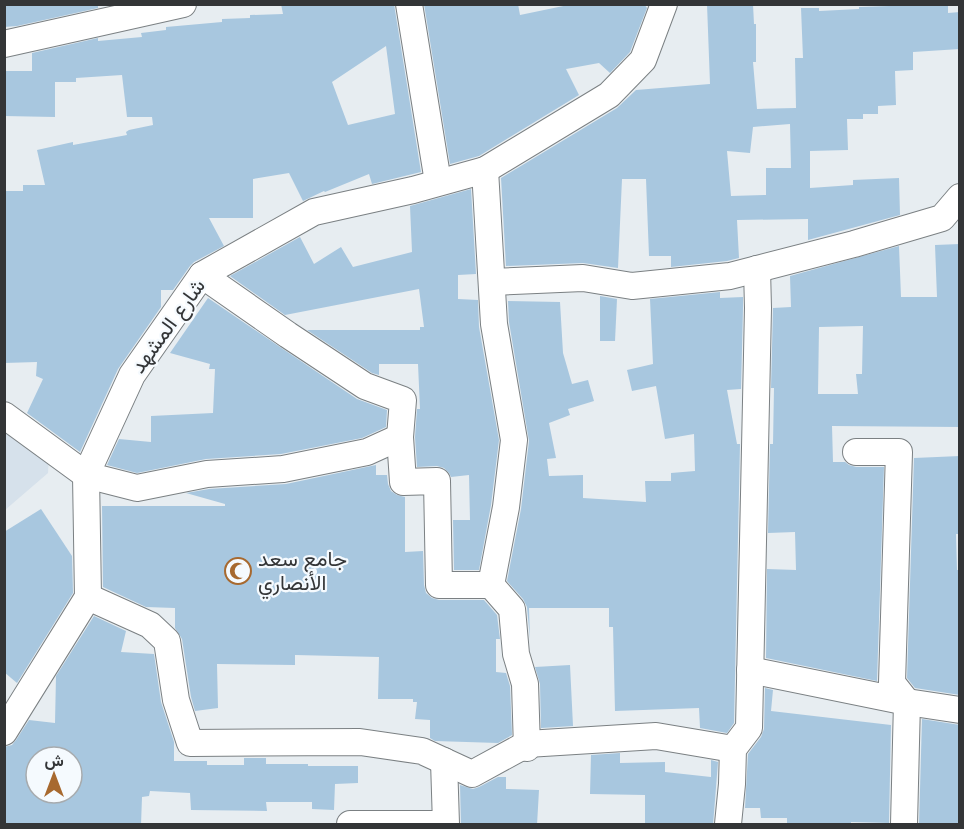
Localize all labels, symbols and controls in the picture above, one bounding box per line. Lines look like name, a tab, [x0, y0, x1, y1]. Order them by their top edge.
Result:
street label: شارع المشهد	[126, 274, 212, 379]
place label: جامع سعد الأنصاري	[258, 547, 347, 600]
mosque icon: جامع سعد الأنصاري	[223, 556, 253, 586]
north arrow	[24, 745, 84, 805]
text: ش	[44, 752, 64, 770]

